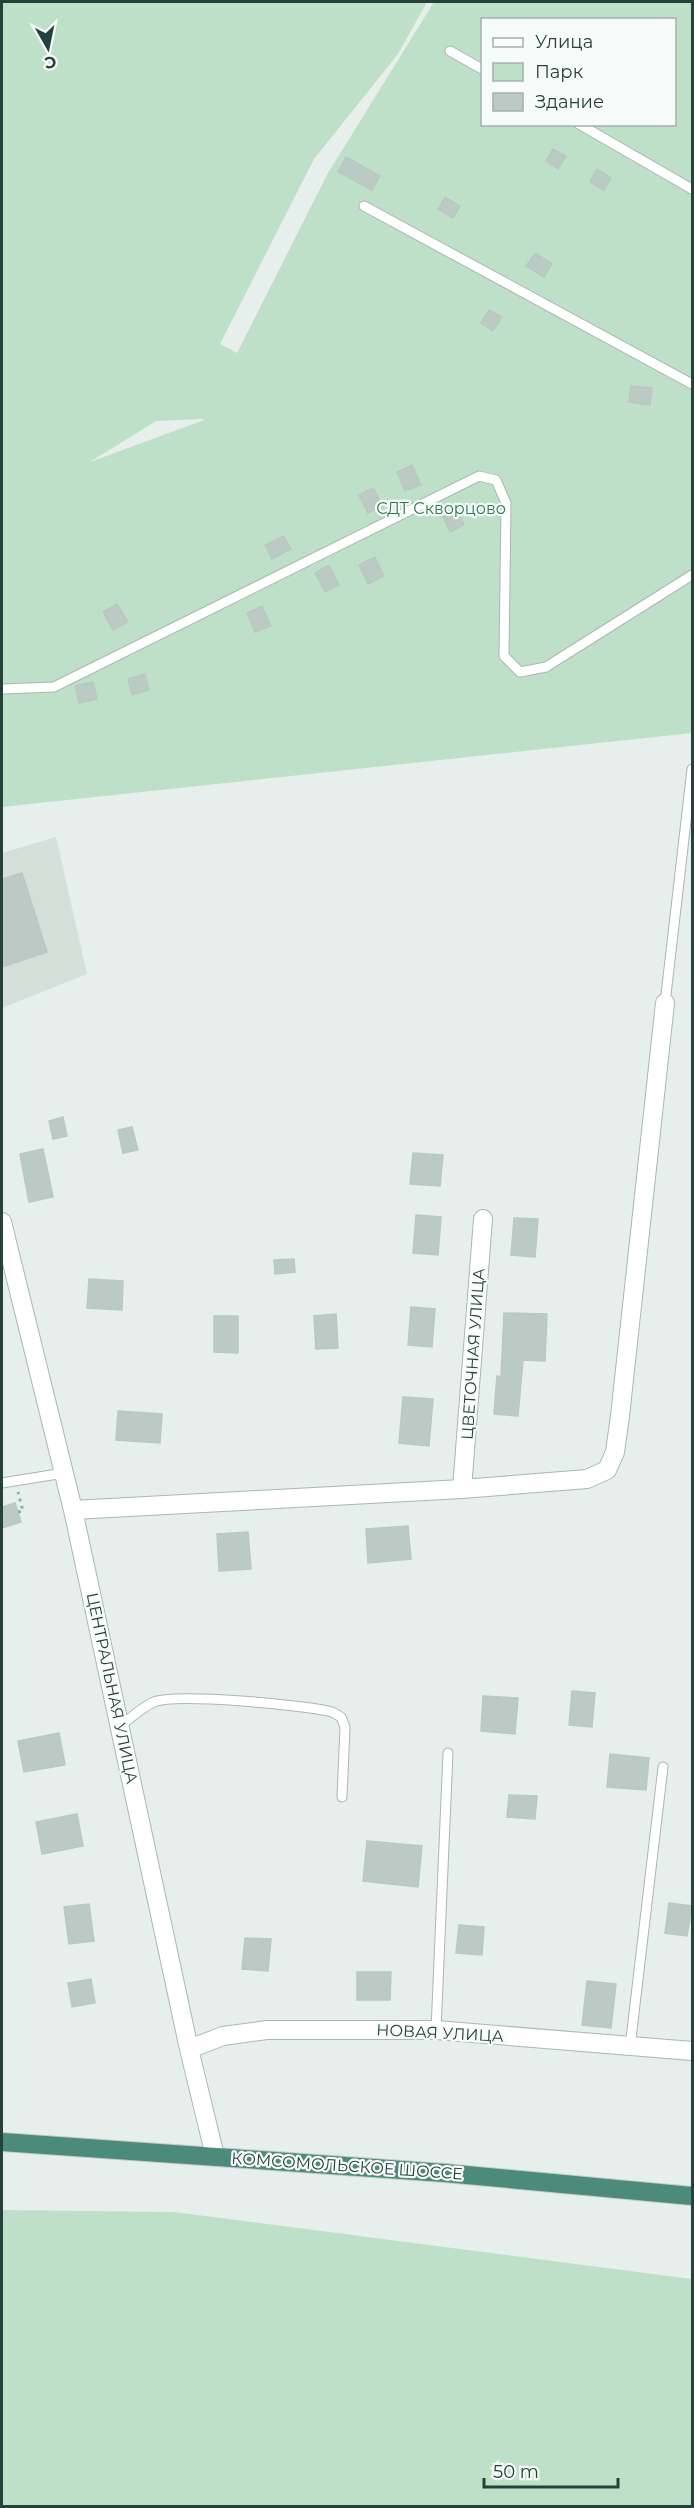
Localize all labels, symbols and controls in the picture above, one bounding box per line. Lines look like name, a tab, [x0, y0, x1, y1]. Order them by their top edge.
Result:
north arrow	[18, 18, 78, 78]
legend	[481, 18, 676, 126]
text: Улица	[535, 31, 593, 53]
text: С	[43, 52, 57, 73]
text: Парк	[535, 61, 584, 83]
text: Здание	[535, 91, 604, 113]
park label: СДТ Скворцово	[376, 499, 506, 518]
street label: ЦВЕТОЧНАЯ УЛИЦА	[458, 1268, 488, 1440]
street label: ЦЕНТРАЛЬНАЯ УЛИЦА	[82, 1591, 142, 1785]
street label: НОВАЯ УЛИЦА	[376, 2020, 504, 2046]
street label: КОМСОМОЛЬСКОЕ ШОССЕ	[231, 2148, 463, 2184]
scale bar	[484, 2451, 618, 2489]
text: 50 m	[493, 2461, 539, 2483]

